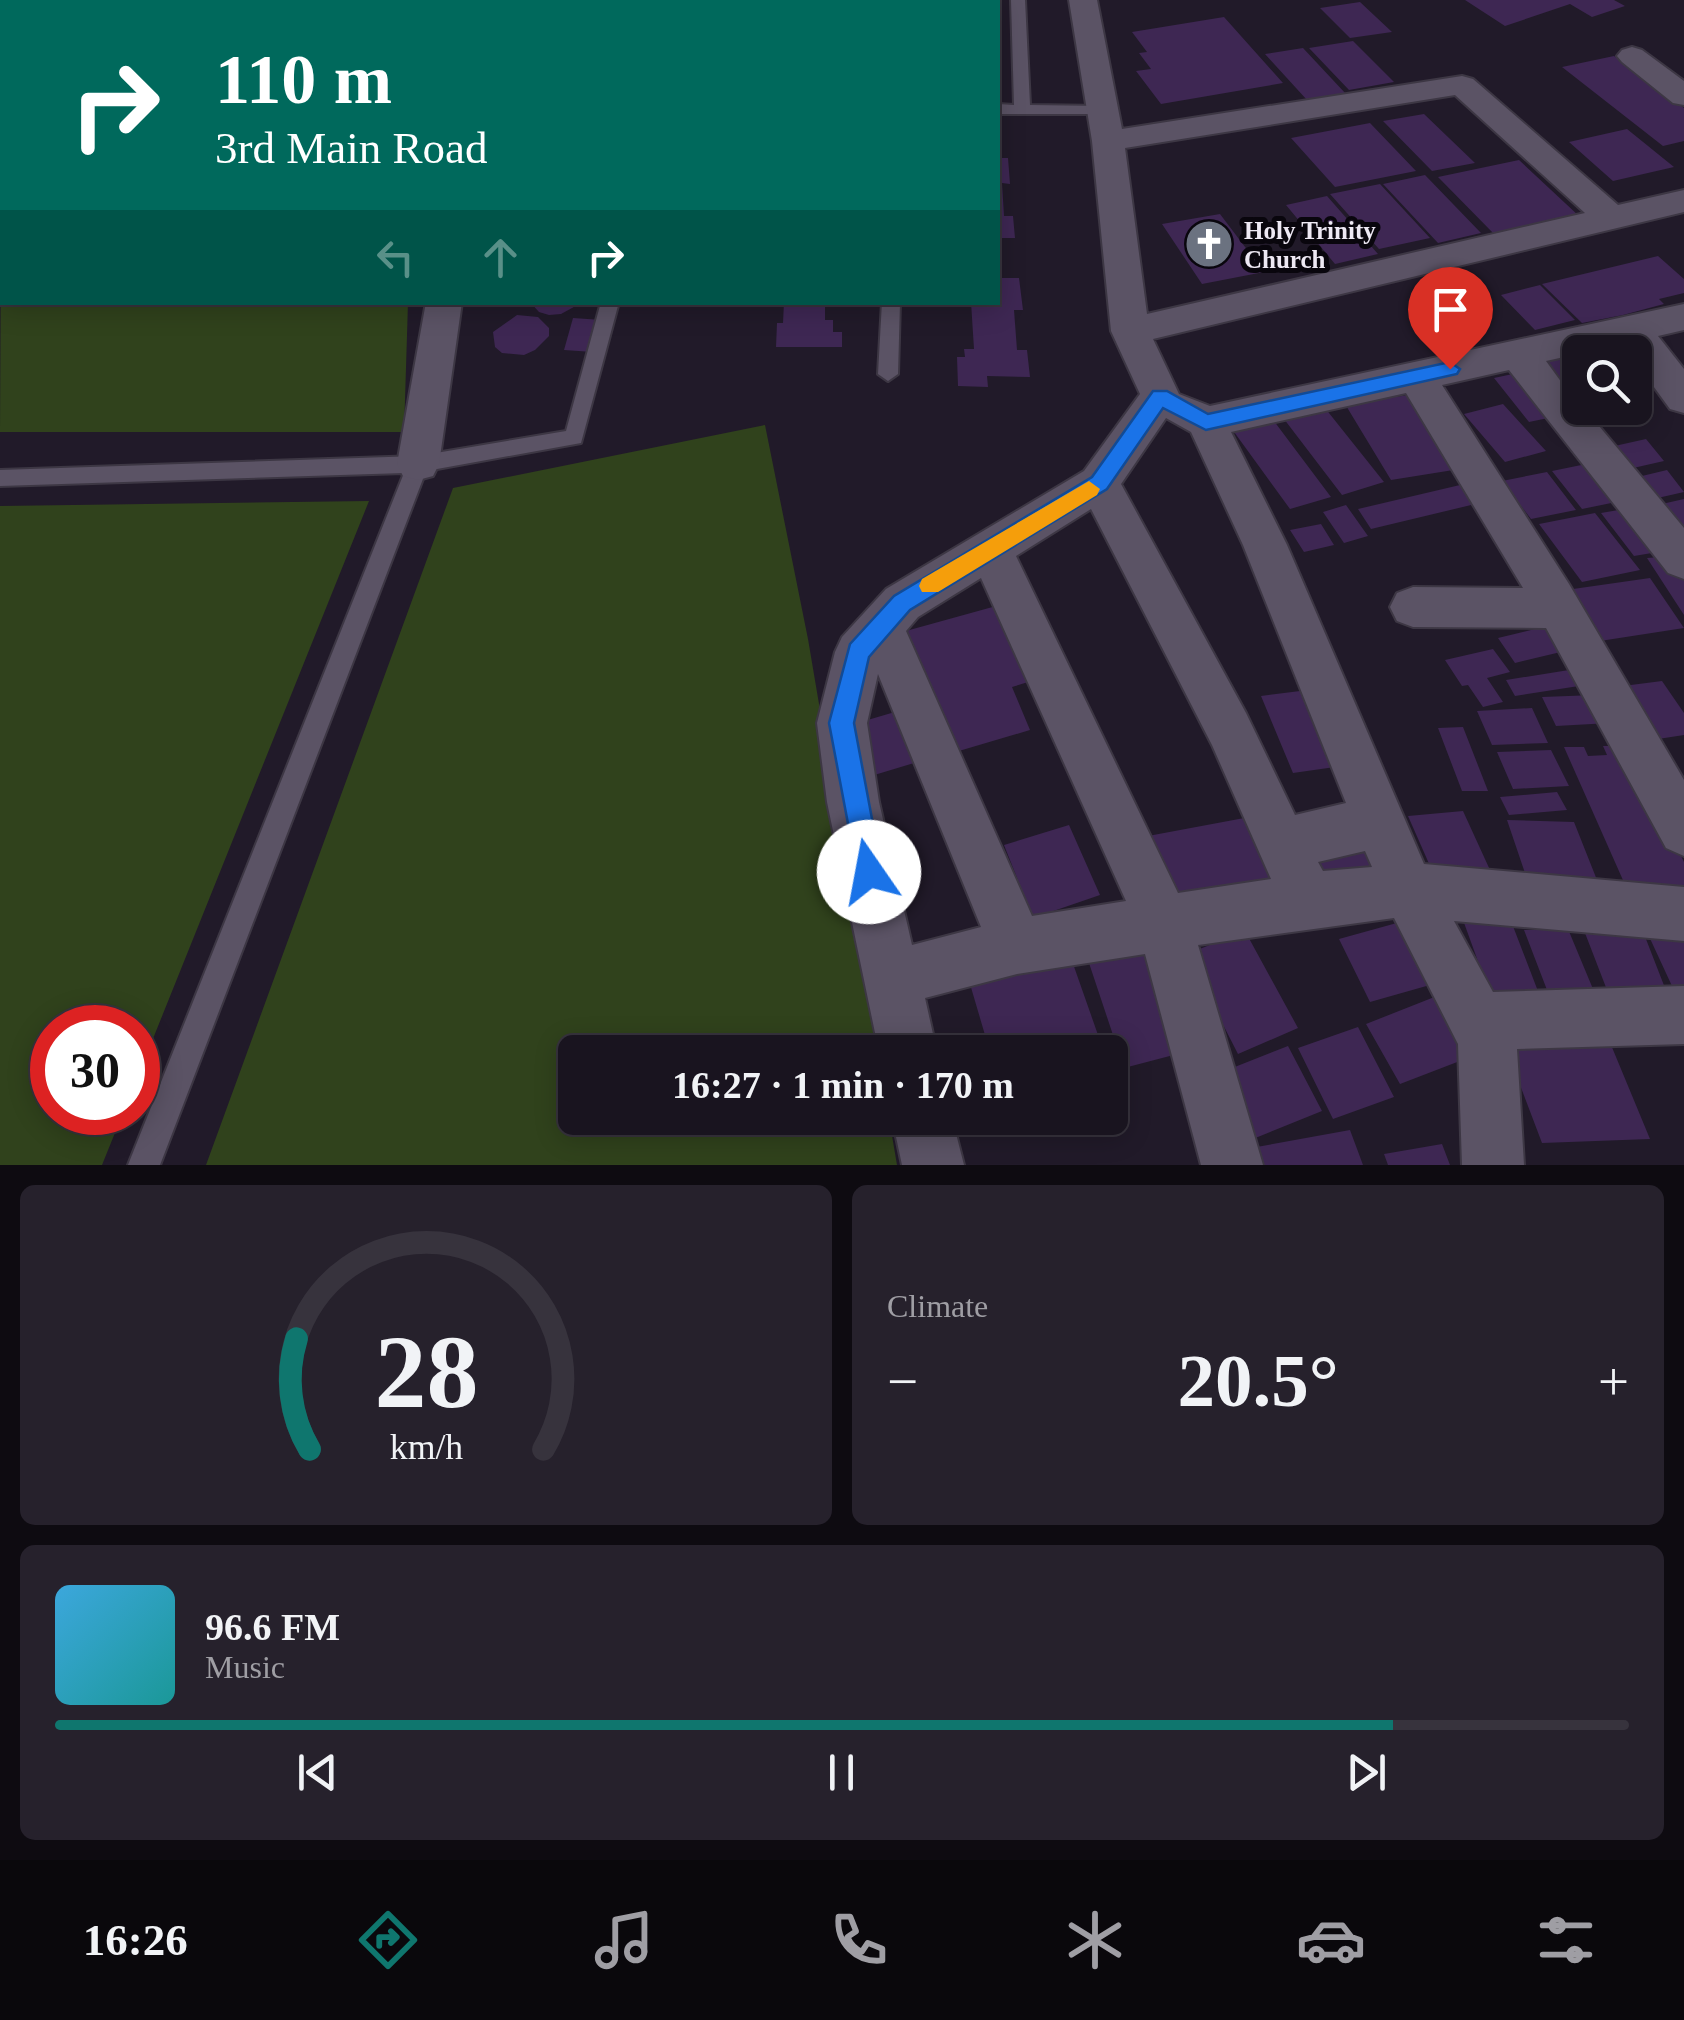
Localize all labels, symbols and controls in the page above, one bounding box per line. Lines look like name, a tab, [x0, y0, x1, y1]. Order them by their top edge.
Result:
icon: right	[50, 40, 180, 170]
text: 110 m	[215, 41, 392, 118]
text: 3rd Main Road	[215, 123, 487, 173]
place label: Holy Trinity Church	[1244, 217, 1376, 273]
church icon: Holy Trinity Church	[1183, 218, 1235, 270]
icon: left	[368, 230, 423, 285]
icon: ahead	[473, 230, 528, 285]
icon: right	[578, 230, 633, 285]
pin	[1408, 267, 1493, 370]
icon: arrive	[1423, 282, 1478, 337]
map controls	[1562, 335, 1652, 425]
button: search	[1562, 335, 1652, 425]
position arrow	[817, 820, 921, 924]
speed limit sign: 30	[30, 1005, 160, 1135]
text: 16:27 · 1 min · 170 m	[672, 1064, 1014, 1106]
text: Climate	[887, 1288, 988, 1324]
text: 28	[374, 1314, 478, 1429]
text: 20.5°	[1177, 1339, 1339, 1422]
text: −	[887, 1351, 918, 1412]
text: +	[1598, 1351, 1629, 1412]
text: km/h	[389, 1427, 463, 1467]
text: 96.6 FM	[205, 1606, 340, 1648]
text: Music	[205, 1649, 285, 1685]
icon: previous	[290, 1745, 345, 1800]
icon: pause	[814, 1745, 869, 1800]
icon: next	[1339, 1745, 1394, 1800]
icon: directions	[353, 1905, 423, 1975]
icon: music	[589, 1905, 659, 1975]
icon: phone	[824, 1905, 894, 1975]
icon: climate	[1060, 1905, 1130, 1975]
icon: car	[1296, 1905, 1366, 1975]
icon: filters	[1531, 1905, 1601, 1975]
text: 16:26	[83, 1915, 188, 1965]

